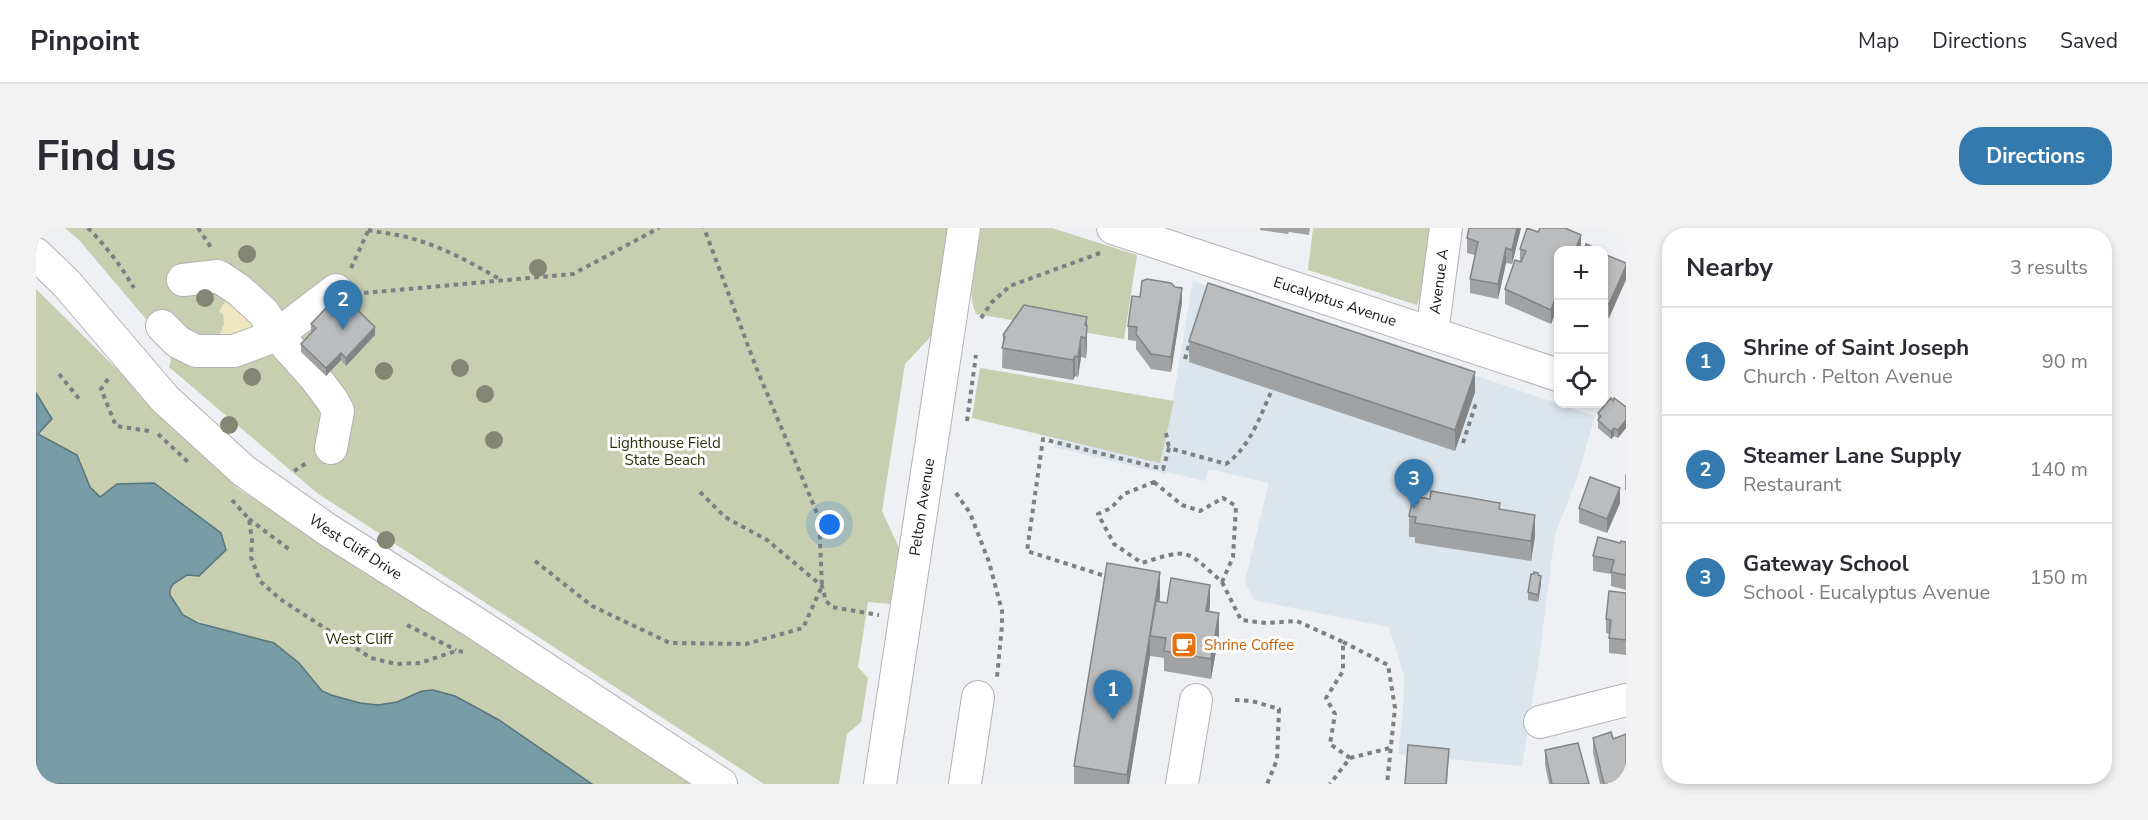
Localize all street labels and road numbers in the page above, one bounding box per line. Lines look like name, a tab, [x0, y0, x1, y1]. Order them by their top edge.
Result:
street label: Avenue A	[1425, 247, 1453, 315]
street label: Eucalyptus Avenue	[1271, 272, 1399, 331]
street label: Pelton Avenue	[905, 457, 939, 557]
street label: West Cliff Drive	[305, 510, 406, 584]

